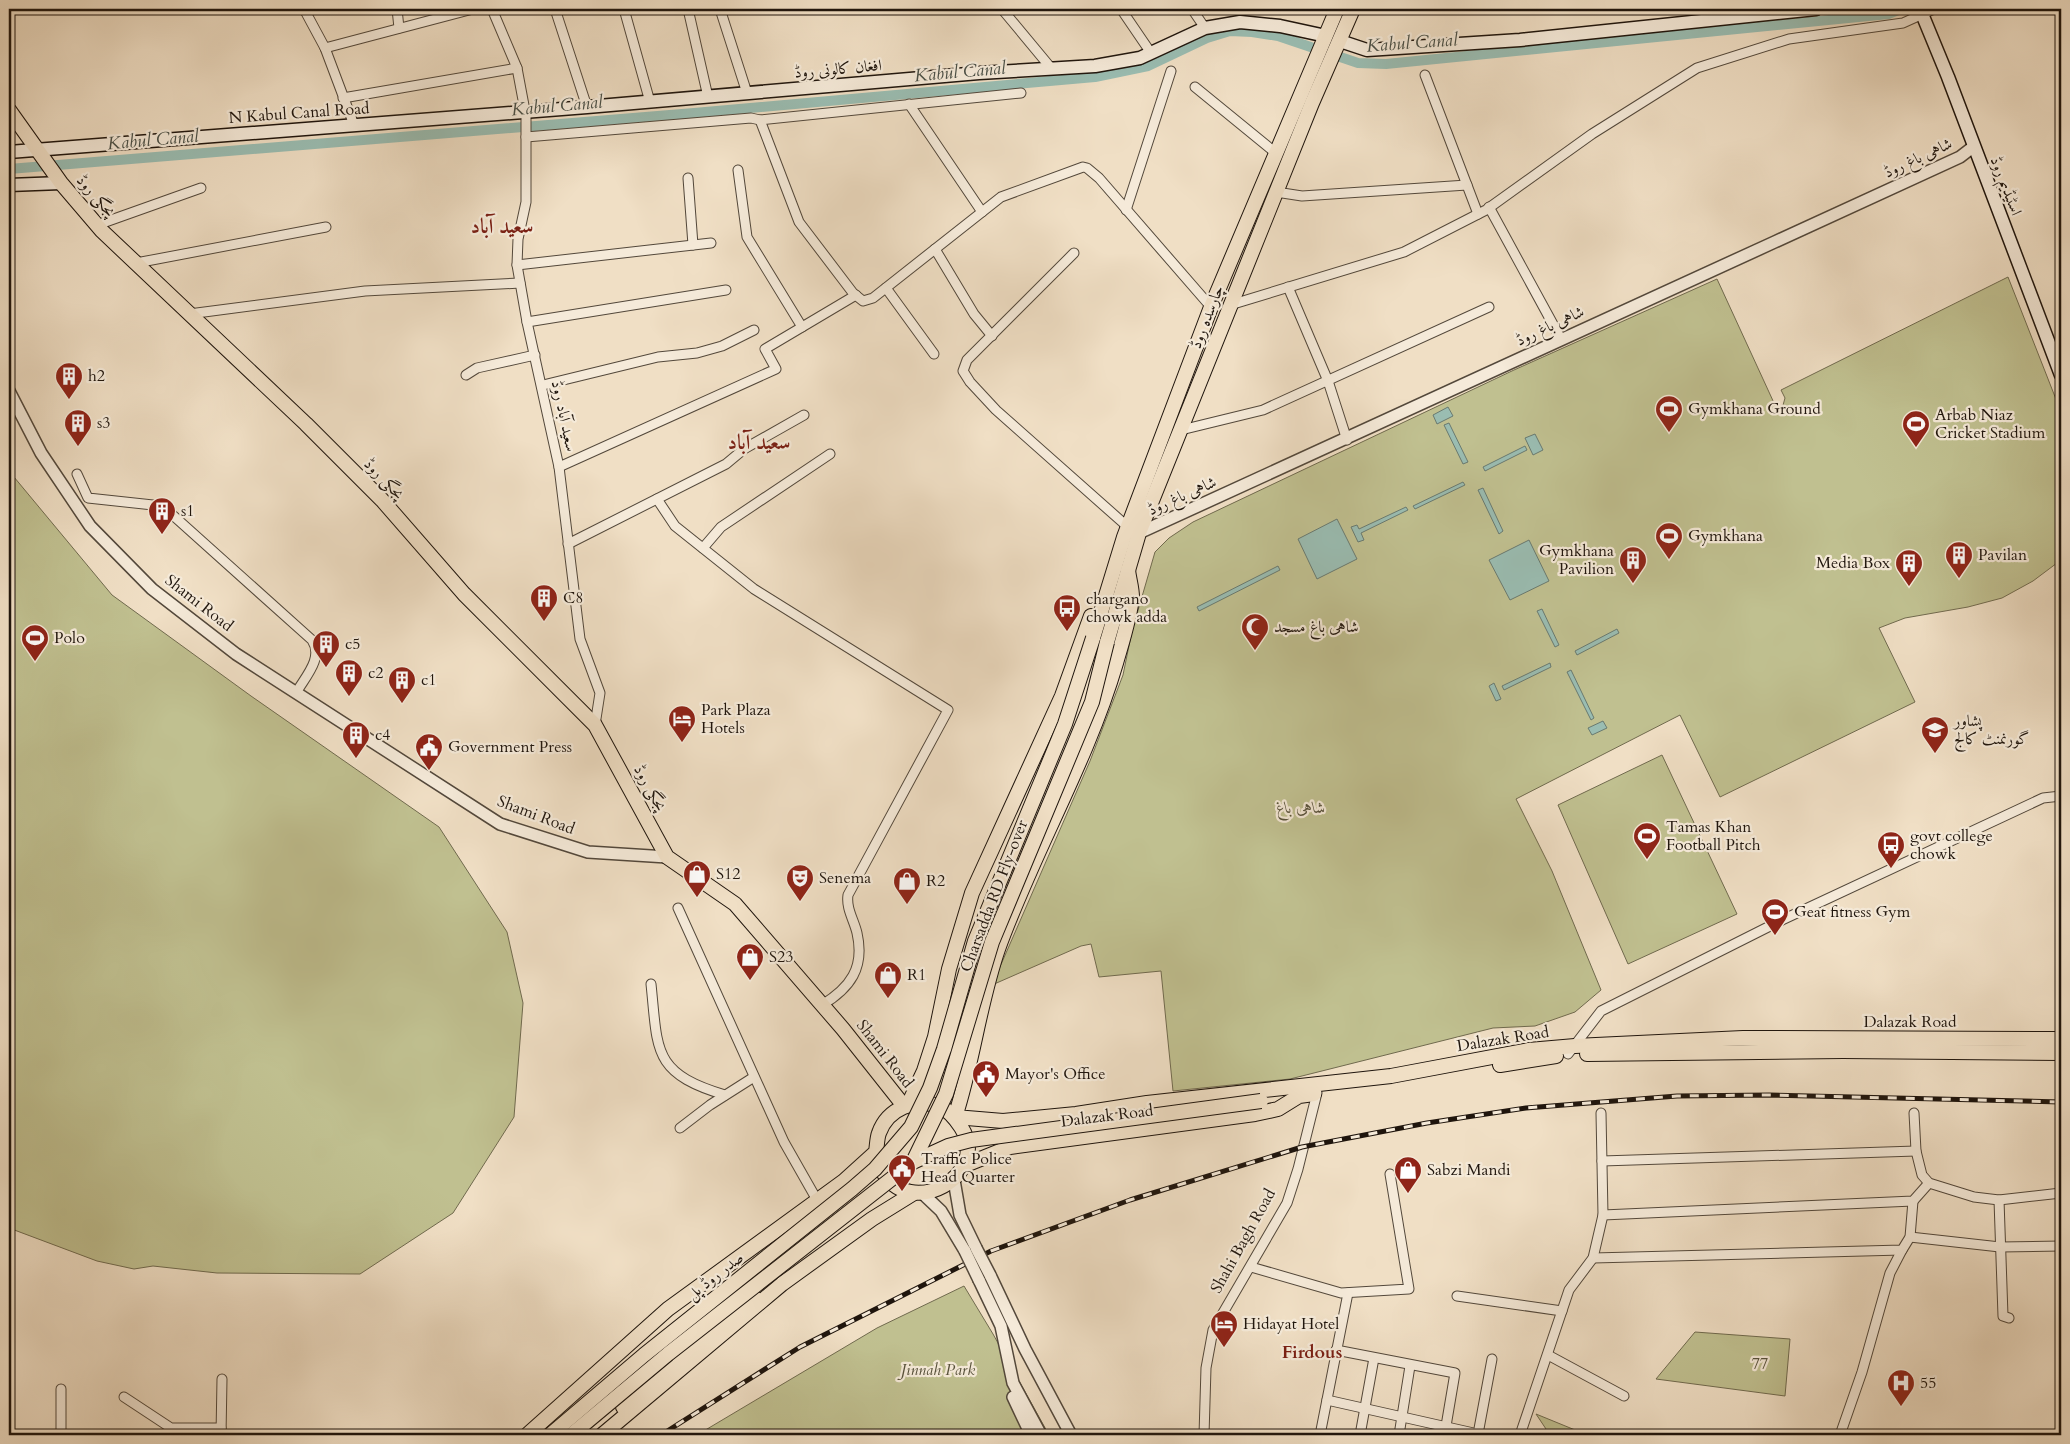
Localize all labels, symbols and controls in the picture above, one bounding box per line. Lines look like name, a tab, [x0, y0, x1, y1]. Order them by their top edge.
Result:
water label: Kabul Canal	[1365, 27, 1460, 59]
street label: افغان کالونی روڈ	[793, 54, 883, 84]
water label: Kabul Canal	[913, 55, 1008, 88]
water label: Kabul Canal	[510, 89, 605, 122]
street label: N Kabul Canal Road	[228, 97, 371, 129]
water label: Kabul Canal	[106, 123, 201, 156]
street label: شاہی باغ روڈ	[1880, 133, 1957, 185]
street label: اسٹیڈیم روڈ	[1982, 153, 2027, 220]
street label: پجگی روڈ	[71, 170, 121, 223]
district label: سعید آباد	[470, 212, 534, 241]
street label: چارسدہ روڈ	[1185, 282, 1229, 352]
street label: شاہی باغ روڈ	[1512, 301, 1589, 353]
building icon: h2	[54, 361, 84, 400]
place label: h2	[88, 365, 105, 387]
street label: سعید آباد روڈ	[546, 378, 582, 454]
sports icon: Gymkhana Ground	[1654, 394, 1684, 433]
place label: Gymkhana Ground	[1688, 398, 1821, 420]
place label: Arbab Niaz Cricket Stadium	[1935, 404, 2046, 444]
building icon: s3	[63, 408, 93, 447]
sports icon: Arbab Niaz Cricket Stadium	[1901, 409, 1931, 448]
place label: s3	[97, 412, 111, 434]
district label: سعید آباد	[727, 428, 791, 457]
street label: پجگی روڈ	[359, 453, 410, 505]
street label: شاہی باغ روڈ	[1144, 471, 1221, 523]
building icon: s1	[147, 496, 177, 535]
place label: s1	[181, 500, 195, 522]
sports icon: Gymkhana	[1654, 521, 1684, 560]
place label: Gymkhana	[1688, 525, 1763, 547]
place label: Gymkhana Pavilion	[1539, 540, 1614, 580]
building icon: Pavilan	[1944, 540, 1974, 579]
place label: Pavilan	[1978, 544, 2027, 566]
building icon: Gymkhana Pavilion	[1618, 545, 1648, 584]
building icon: Media Box	[1894, 548, 1924, 587]
place label: Media Box	[1816, 552, 1890, 574]
street label: Shami Road	[160, 569, 238, 637]
building icon: C8	[529, 583, 559, 622]
place label: C8	[563, 587, 583, 609]
place label: chargano chowk adda	[1086, 588, 1167, 628]
bus stop icon: chargano chowk adda	[1052, 593, 1082, 632]
mosque icon: شاہی باغ مسجد	[1240, 612, 1270, 651]
place label: شاہی باغ مسجد	[1274, 616, 1359, 640]
sports icon: Polo	[20, 623, 50, 662]
place label: Polo	[54, 627, 85, 649]
building icon: c5	[311, 629, 341, 668]
place label: c5	[345, 633, 361, 655]
building icon: c2	[334, 658, 364, 697]
place label: c2	[368, 662, 384, 684]
building icon: c1	[387, 665, 417, 704]
place label: c1	[421, 669, 437, 691]
place label: Park Plaza Hotels	[701, 699, 771, 739]
hotel icon: Park Plaza Hotels	[667, 704, 697, 743]
place label: پشاور گورنمنٹ کالج	[1952, 710, 2029, 752]
school or university icon: پشاور گورنمنٹ کالج	[1920, 715, 1950, 754]
building icon: c4	[341, 720, 371, 759]
place label: c4	[375, 724, 391, 746]
public building icon: Government Press	[414, 732, 444, 771]
place label: Government Press	[448, 736, 572, 758]
street label: پجگی روڈ	[628, 761, 672, 816]
street label: Shami Road	[494, 790, 578, 840]
park label: شاہی باغ	[1276, 797, 1326, 821]
place label: Tamas Khan Football Pitch	[1666, 816, 1761, 856]
street label: Charsadda RD Fly-over	[955, 817, 1033, 975]
sports icon: Tamas Khan Football Pitch	[1632, 821, 1662, 860]
place label: govt college chowk	[1910, 825, 1993, 865]
bus stop icon: govt college chowk	[1876, 830, 1906, 869]
shop icon: S12	[682, 859, 712, 898]
place label: S12	[716, 863, 740, 885]
theatre icon: Senema	[785, 863, 815, 902]
shop icon: R2	[892, 866, 922, 905]
place label: Senema	[819, 867, 871, 889]
place label: R2	[926, 870, 945, 892]
sports icon: Geat fitness Gym	[1760, 897, 1790, 936]
place label: Geat fitness Gym	[1794, 901, 1911, 923]
shop icon: S23	[735, 942, 765, 981]
place label: S23	[769, 946, 793, 968]
shop icon: R1	[873, 960, 903, 999]
place label: R1	[907, 964, 926, 986]
street label: Dalazak Road	[1864, 1011, 1957, 1033]
street label: Shami Road	[851, 1015, 919, 1093]
street label: Dalazak Road	[1455, 1021, 1551, 1057]
public building icon: Mayor's Office	[971, 1059, 1001, 1098]
place label: Mayor's Office	[1005, 1063, 1105, 1085]
street label: Dalazak Road	[1060, 1099, 1155, 1133]
place label: Traffic Police Head Quarter	[921, 1148, 1015, 1188]
public building icon: Traffic Police Head Quarter	[887, 1153, 917, 1192]
shop icon: Sabzi Mandi	[1393, 1155, 1423, 1194]
place label: Sabzi Mandi	[1427, 1159, 1511, 1181]
street label: Shahi Bagh Road	[1205, 1184, 1281, 1297]
street label: صدر روڈ پل	[682, 1247, 748, 1305]
hotel icon: Hidayat Hotel	[1209, 1309, 1239, 1348]
place label: Hidayat Hotel	[1243, 1313, 1339, 1335]
district label: Firdous	[1282, 1340, 1342, 1365]
park label: 77	[1751, 1353, 1768, 1375]
park label: Jinnah Park	[897, 1359, 975, 1381]
hospital icon: 55	[1886, 1368, 1916, 1407]
place label: 55	[1920, 1372, 1936, 1394]

